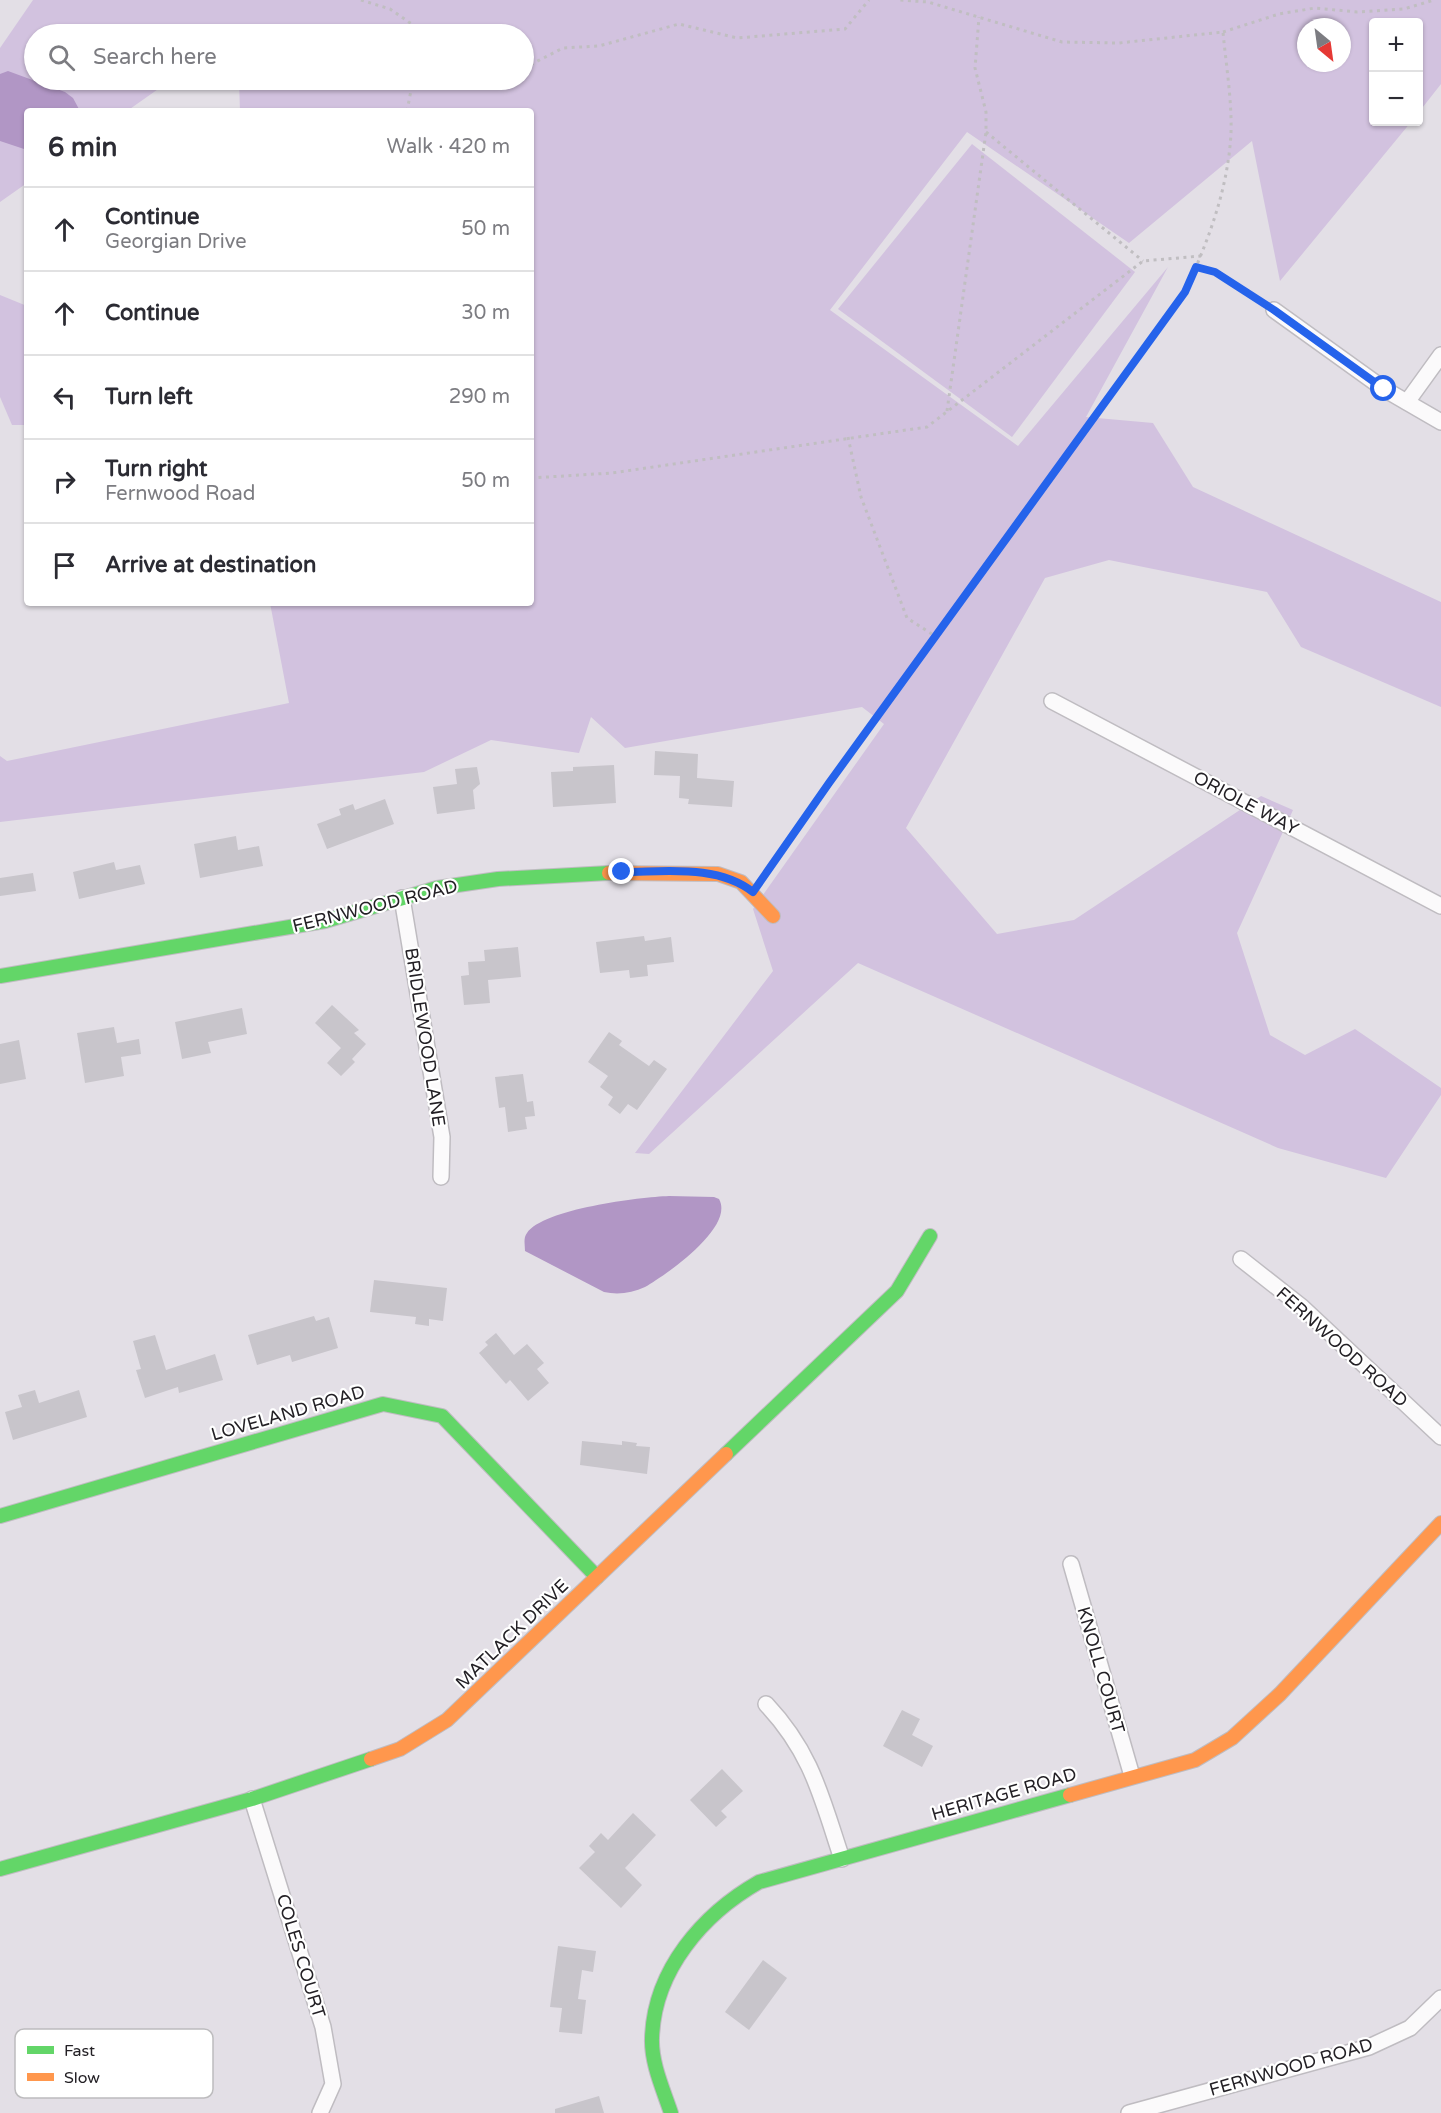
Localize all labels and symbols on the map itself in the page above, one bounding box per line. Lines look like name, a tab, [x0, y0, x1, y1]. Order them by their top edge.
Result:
north arrow	[1297, 18, 1351, 72]
route start	[1370, 375, 1396, 401]
street label: ORIOLE WAY	[1190, 766, 1303, 840]
route end	[608, 858, 634, 884]
street label: FERNWOOD ROAD	[290, 875, 460, 937]
street label: BRIDLEWOOD LANE	[400, 946, 450, 1128]
street label: FERNWOOD ROAD	[1272, 1282, 1412, 1412]
street label: LOVELAND ROAD	[209, 1381, 367, 1445]
street label: MATLACK DRIVE	[451, 1574, 573, 1694]
street label: KNOLL COURT	[1072, 1604, 1130, 1736]
street label: HERITAGE ROAD	[929, 1763, 1079, 1825]
street label: COLES COURT	[272, 1891, 330, 2021]
legend	[15, 2029, 213, 2098]
street label: FERNWOOD ROAD	[1207, 2033, 1375, 2101]
text: Fast	[64, 2041, 95, 2061]
text: Slow	[64, 2068, 100, 2088]

